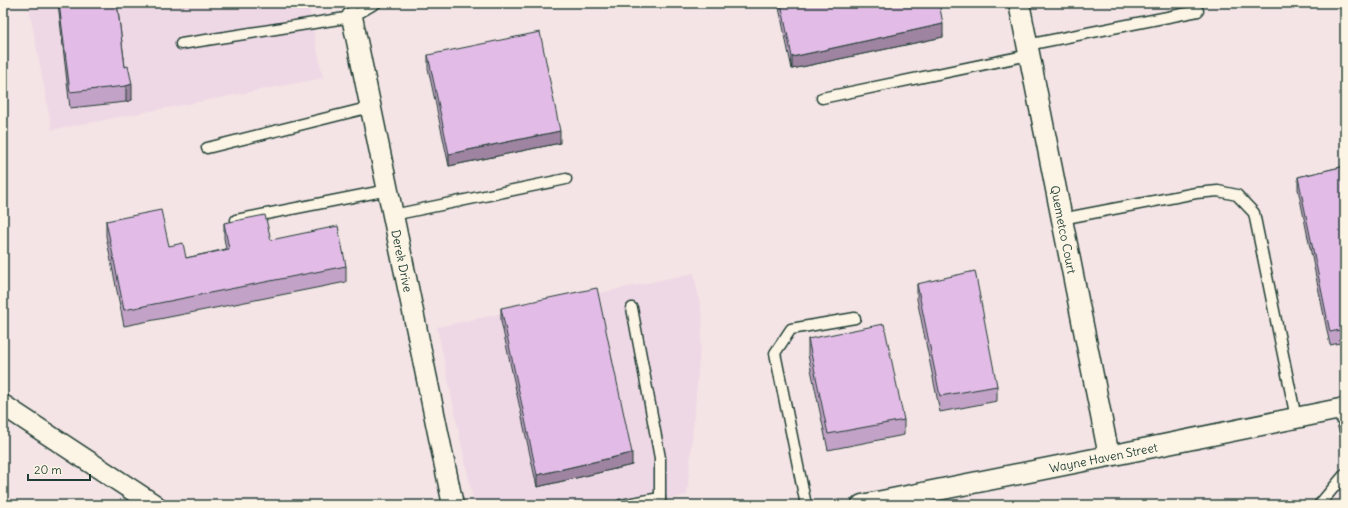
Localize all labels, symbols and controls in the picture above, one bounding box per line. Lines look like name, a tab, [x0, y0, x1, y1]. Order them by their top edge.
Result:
street label: Quemetco Court	[1048, 184, 1080, 275]
street label: Derek Drive	[389, 228, 416, 293]
street label: Wayne Haven Street	[1048, 439, 1159, 475]
scale bar	[28, 456, 90, 482]
text: 20 m	[34, 462, 62, 477]

